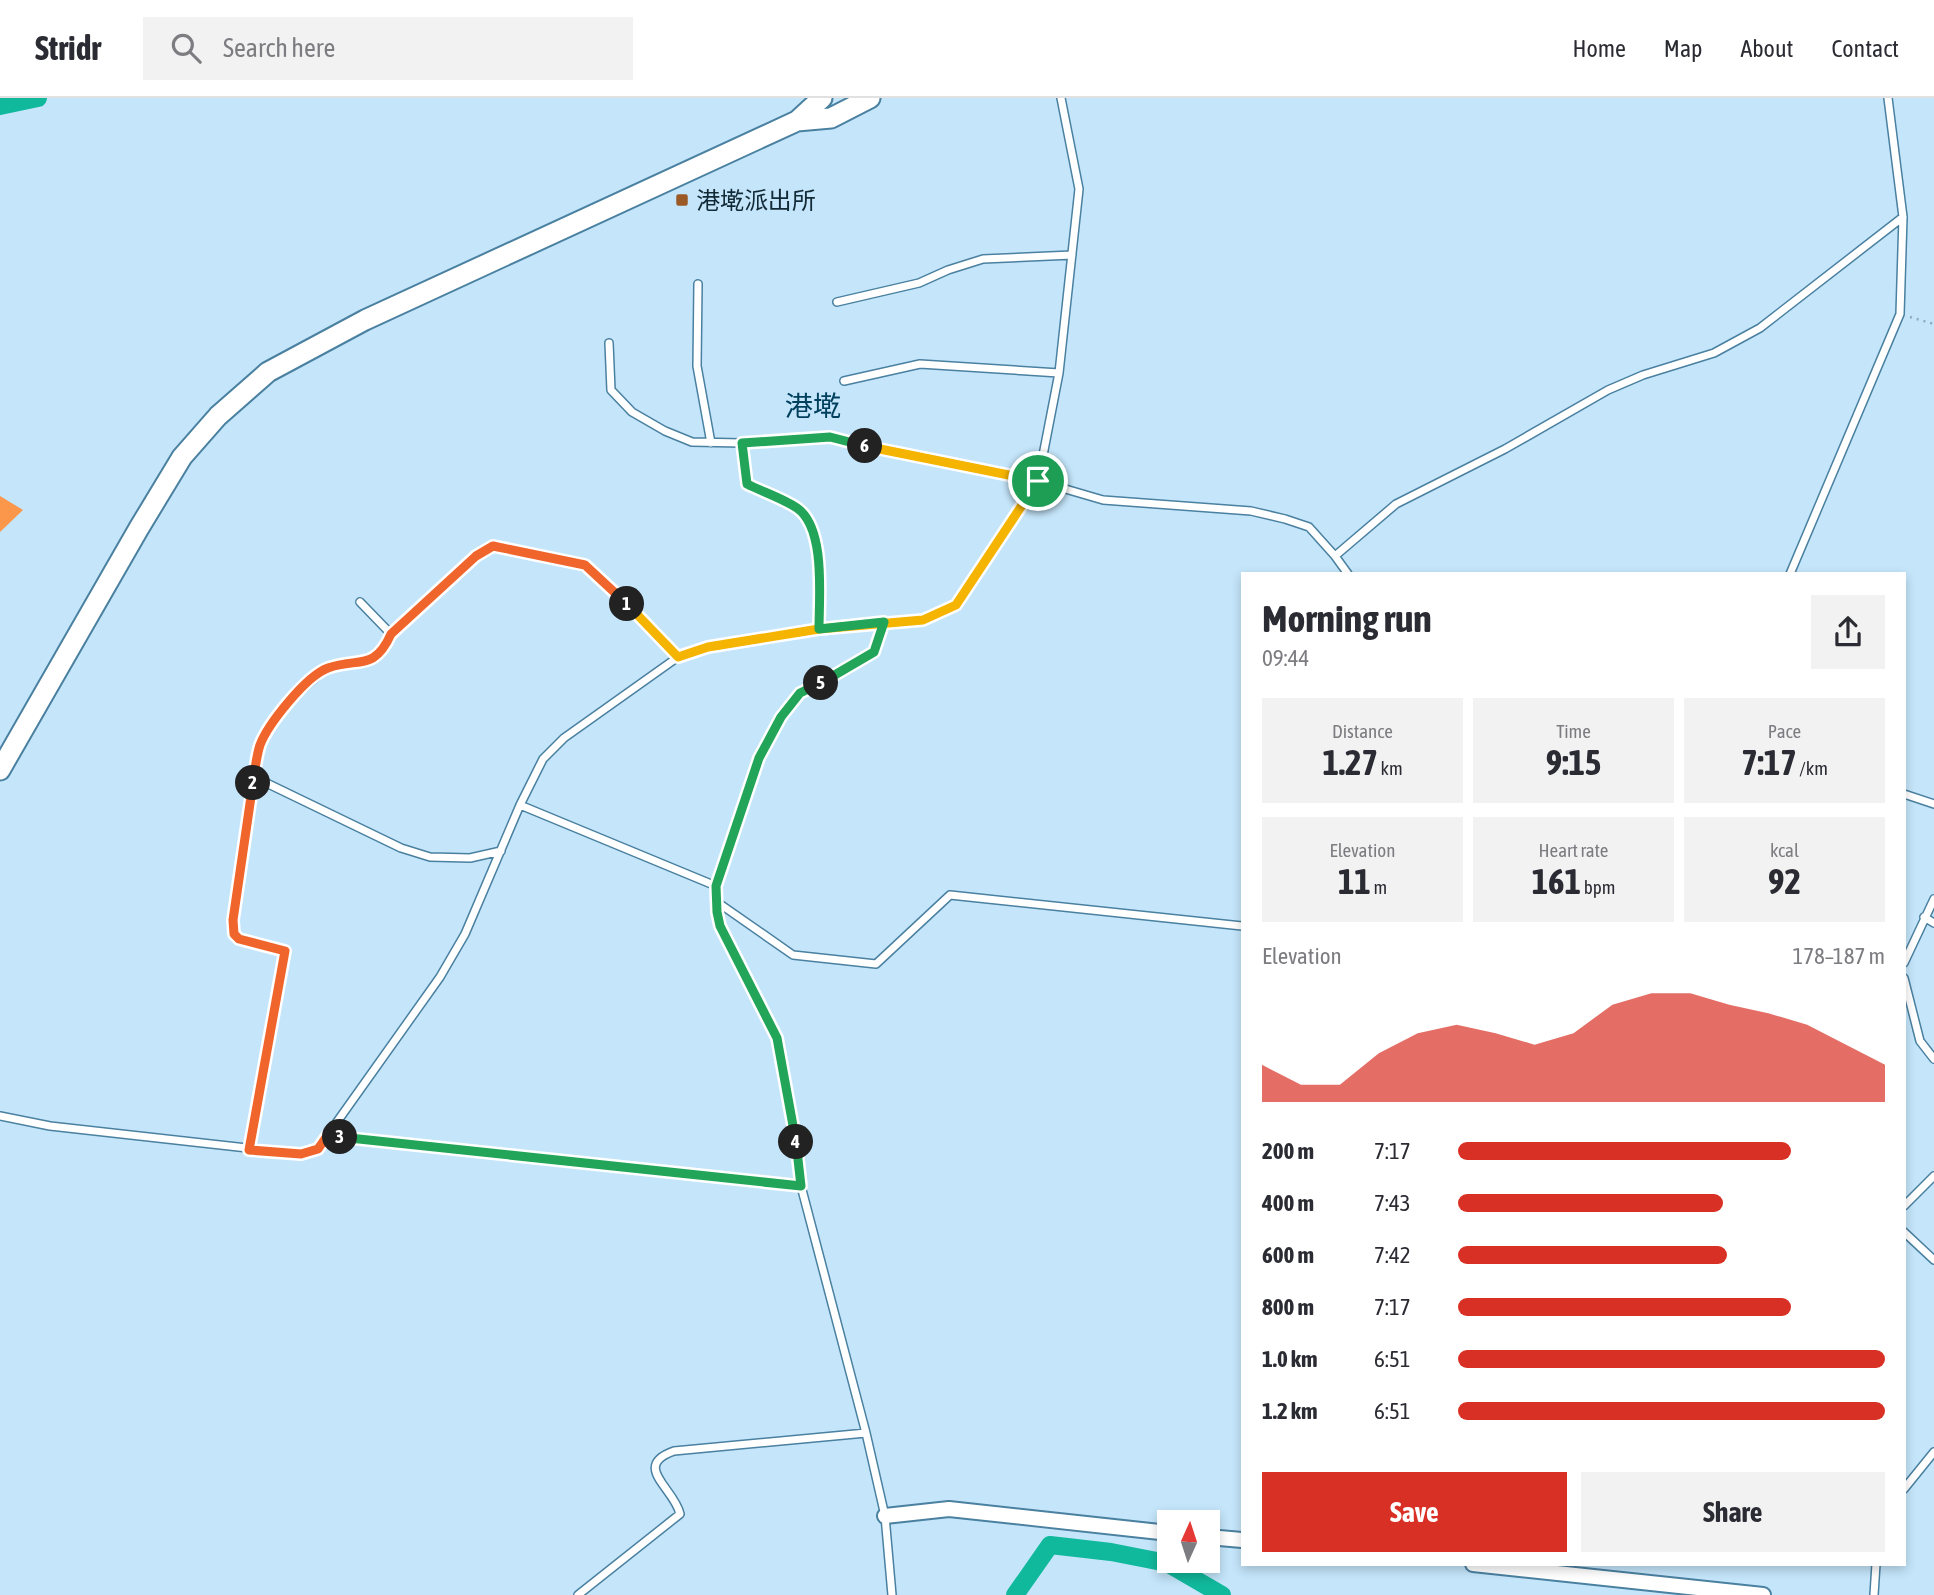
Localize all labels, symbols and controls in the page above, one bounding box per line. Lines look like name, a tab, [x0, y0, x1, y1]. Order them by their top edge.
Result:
search box	[143, 17, 633, 80]
text: Stridr	[35, 29, 101, 67]
icon: search	[167, 29, 205, 67]
text: Search here	[223, 33, 335, 63]
text: Home	[1572, 35, 1626, 62]
text: Map	[1664, 35, 1702, 62]
text: About	[1740, 35, 1793, 62]
text: Contact	[1831, 35, 1899, 62]
place label: 港墘派出所	[696, 187, 816, 214]
marker: 港墘派出所	[674, 192, 690, 208]
district label: 港墘	[785, 390, 841, 422]
pin: 6	[848, 428, 882, 464]
text: 6	[860, 434, 869, 456]
pin	[1008, 451, 1068, 511]
icon: arrive	[1019, 462, 1057, 500]
pin: 1	[610, 587, 644, 622]
text: 1	[622, 592, 631, 614]
button: share	[1811, 595, 1885, 669]
text: Morning run	[1262, 597, 1432, 640]
text: 09:44	[1262, 645, 1309, 671]
pin: 5	[804, 666, 838, 700]
text: 5	[816, 671, 825, 693]
text: Distance	[1332, 720, 1393, 742]
text: Time	[1556, 720, 1591, 742]
text: Pace	[1768, 720, 1801, 742]
text: 1.27	[1322, 742, 1378, 782]
text: 9:15	[1546, 742, 1601, 782]
text: 7:17	[1741, 742, 1797, 782]
text: km	[1378, 757, 1403, 779]
text: /km	[1797, 757, 1828, 779]
pin: 2	[236, 766, 270, 800]
text: 2	[248, 771, 257, 793]
text: Elevation	[1330, 839, 1395, 861]
text: Heart rate	[1539, 839, 1608, 861]
text: kcal	[1770, 839, 1799, 861]
text: 11	[1338, 861, 1371, 901]
text: 161	[1532, 861, 1581, 901]
text: 92	[1768, 861, 1801, 901]
text: m	[1371, 876, 1387, 898]
text: bpm	[1581, 876, 1615, 898]
text: Elevation	[1262, 943, 1342, 969]
text: 178–187 m	[1792, 943, 1885, 969]
pin: 3	[322, 1119, 358, 1154]
pin: 4	[778, 1124, 814, 1160]
text: 3	[335, 1125, 344, 1147]
text: 4	[791, 1130, 800, 1152]
text: 200 m	[1262, 1138, 1314, 1164]
text: 7:17	[1374, 1138, 1411, 1164]
text: 400 m	[1262, 1190, 1314, 1216]
text: 7:43	[1374, 1190, 1411, 1216]
text: 600 m	[1262, 1242, 1314, 1268]
text: 7:42	[1374, 1242, 1411, 1268]
text: 800 m	[1262, 1294, 1314, 1320]
text: 7:17	[1374, 1294, 1411, 1320]
text: 1.0 km	[1262, 1346, 1318, 1372]
text: 6:51	[1374, 1346, 1411, 1372]
text: 1.2 km	[1262, 1398, 1318, 1424]
text: 6:51	[1374, 1398, 1411, 1424]
button: Save	[1262, 1472, 1567, 1552]
button: Share	[1581, 1472, 1885, 1552]
north arrow	[1157, 1510, 1220, 1573]
map controls	[1157, 1510, 1220, 1573]

